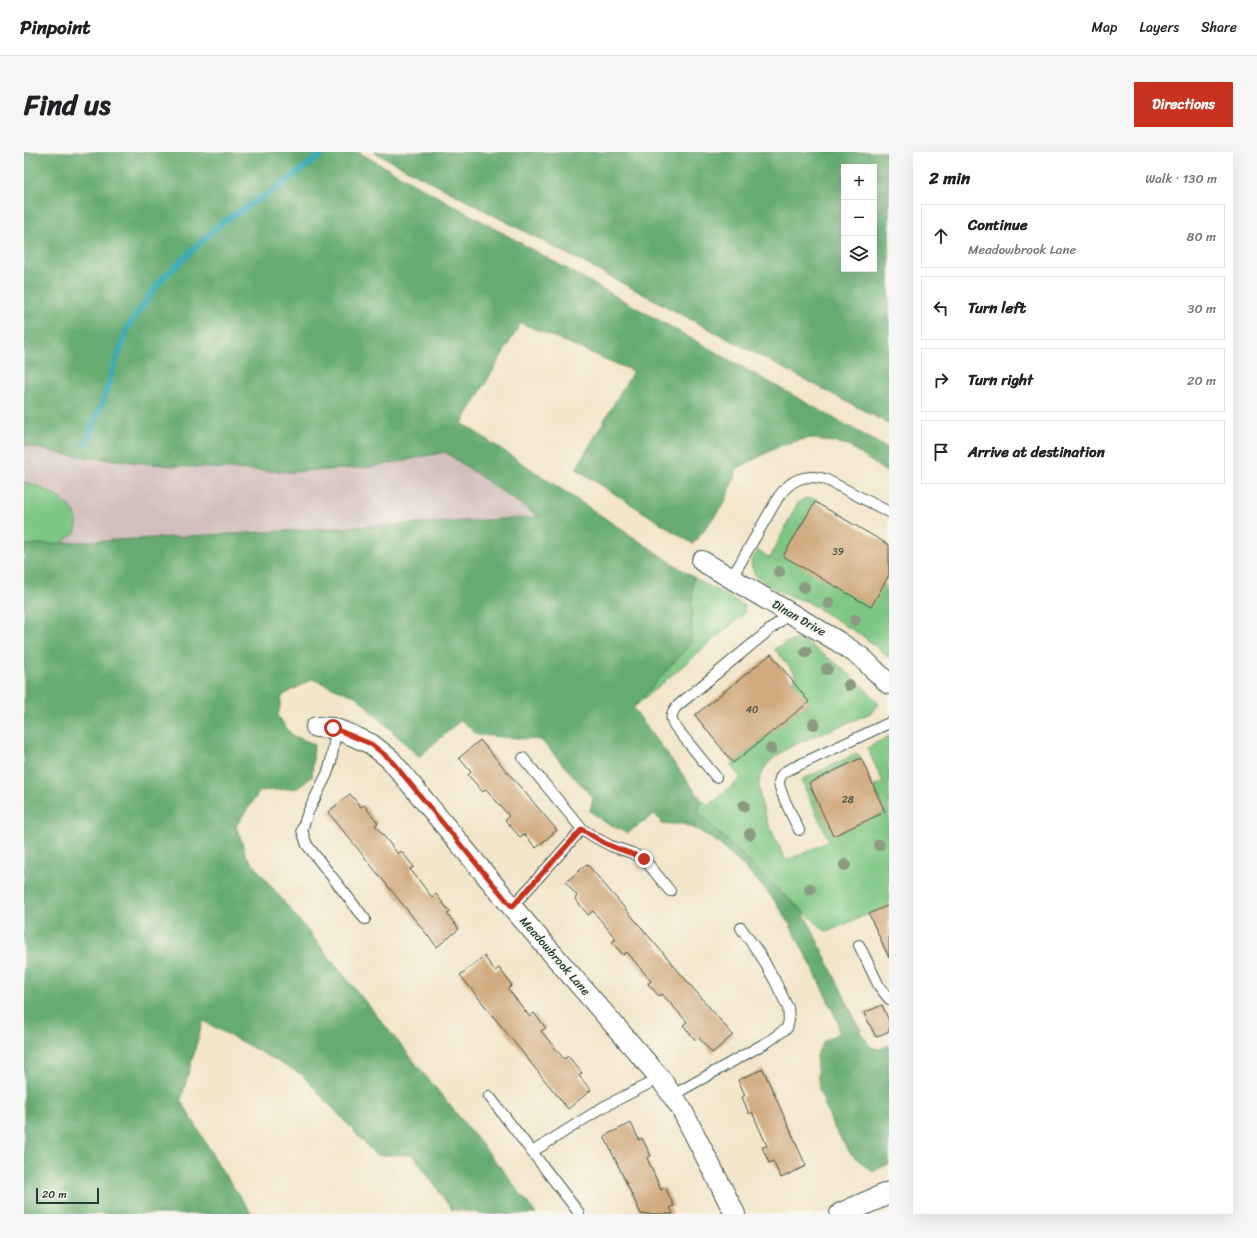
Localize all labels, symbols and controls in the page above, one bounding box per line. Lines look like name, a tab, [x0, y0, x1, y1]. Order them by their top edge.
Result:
text: Pinpoint	[20, 11, 91, 44]
text: Map	[1092, 15, 1117, 40]
text: Layers	[1139, 15, 1179, 40]
text: Share	[1201, 15, 1237, 40]
text: Find us	[24, 80, 111, 129]
button: Directions	[1134, 82, 1233, 127]
text: 2 min	[929, 163, 970, 193]
map controls	[841, 164, 877, 272]
button: +	[841, 164, 877, 200]
text: Walk · 130 m	[1145, 167, 1217, 190]
button: −	[841, 200, 877, 236]
text: Continue	[968, 212, 1028, 238]
icon: ahead	[930, 225, 952, 247]
text: 80 m	[1187, 225, 1216, 248]
button: layers	[841, 236, 877, 272]
text: Meadowbrook Lane	[968, 238, 1076, 261]
text: Turn left	[968, 295, 1026, 321]
icon: left	[930, 297, 952, 319]
text: 30 m	[1187, 297, 1216, 320]
text: Turn right	[968, 367, 1033, 393]
icon: right	[930, 369, 952, 391]
text: 20 m	[1187, 369, 1216, 392]
text: Arrive at destination	[968, 439, 1105, 465]
icon: arrive	[930, 441, 952, 463]
house number: 39	[832, 543, 844, 561]
street label: Dinan Drive	[768, 594, 830, 642]
house number: 40	[746, 701, 758, 719]
route start	[324, 719, 342, 737]
house number: 28	[842, 791, 854, 809]
route end	[635, 850, 653, 868]
street label: Meadowbrook Lane	[514, 911, 596, 1001]
text: 20 m	[42, 1185, 67, 1204]
scale bar	[36, 1186, 99, 1205]

